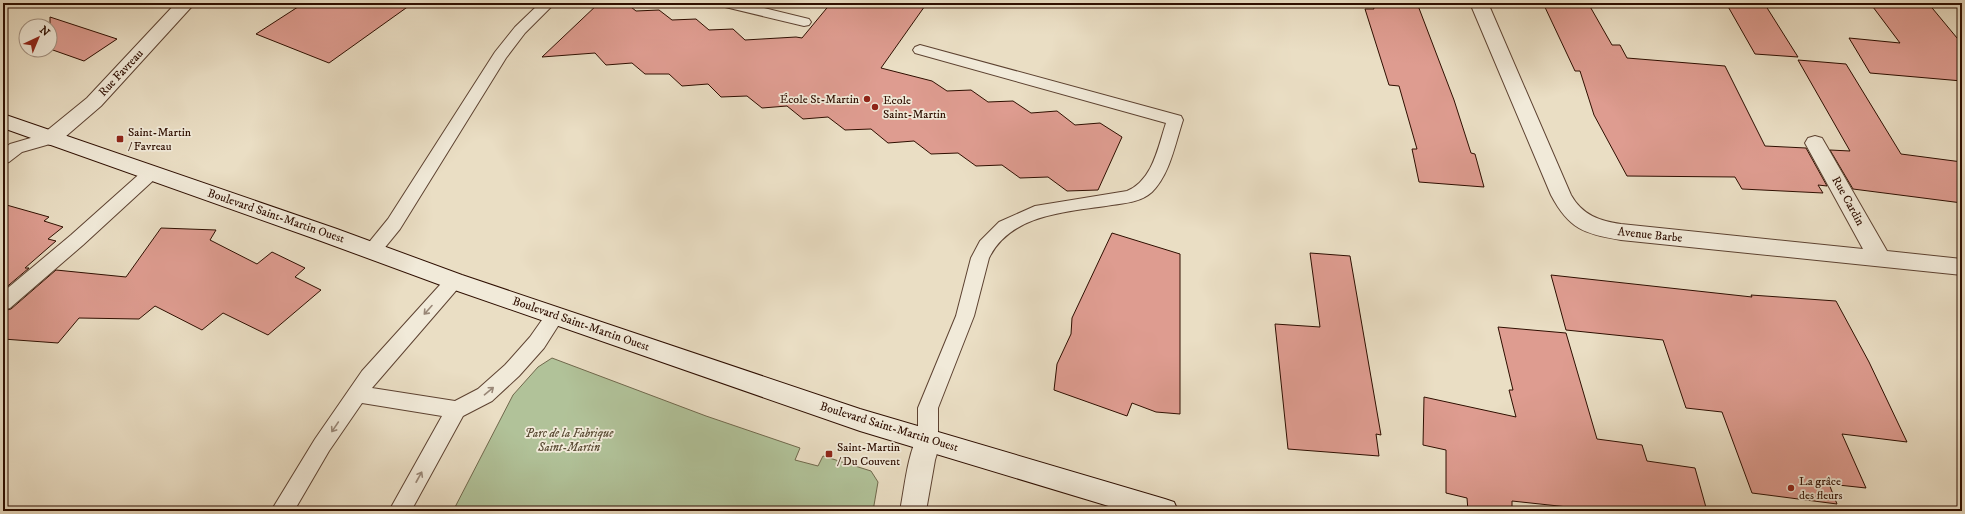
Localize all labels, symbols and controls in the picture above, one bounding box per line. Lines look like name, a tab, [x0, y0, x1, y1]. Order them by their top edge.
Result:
north arrow	[18, 18, 58, 58]
text: N	[36, 23, 52, 40]
street label: Rue Favreau	[95, 46, 147, 100]
place label: École St-Martin	[780, 92, 860, 107]
place label: Ecole Saint-Martin	[883, 93, 947, 122]
marker: École St-Martin	[862, 94, 872, 104]
marker: Ecole Saint-Martin	[870, 102, 880, 112]
place label: Saint-Martin / Favreau	[128, 125, 192, 154]
marker: Saint-Martin / Favreau	[115, 134, 125, 144]
street label: Rue Cardin	[1828, 174, 1868, 229]
street label: Boulevard Saint-Martin Ouest	[206, 185, 347, 247]
street label: Avenue Barbe	[1617, 224, 1683, 246]
street label: Boulevard Saint-Martin Ouest	[511, 293, 652, 355]
one-way arrow	[424, 304, 433, 314]
one-way arrow	[484, 387, 495, 396]
street label: Boulevard Saint-Martin Ouest	[818, 399, 960, 455]
one-way arrow	[331, 421, 339, 432]
park label: Parc de la Fabrique Saint-Martin	[525, 426, 614, 455]
place label: Saint-Martin / Du Couvent	[837, 440, 901, 469]
marker: Saint-Martin / Du Couvent	[824, 449, 834, 459]
one-way arrow	[415, 471, 423, 483]
place label: La grâce des fleurs	[1799, 474, 1843, 503]
marker: La grâce des fleurs	[1786, 483, 1796, 493]

